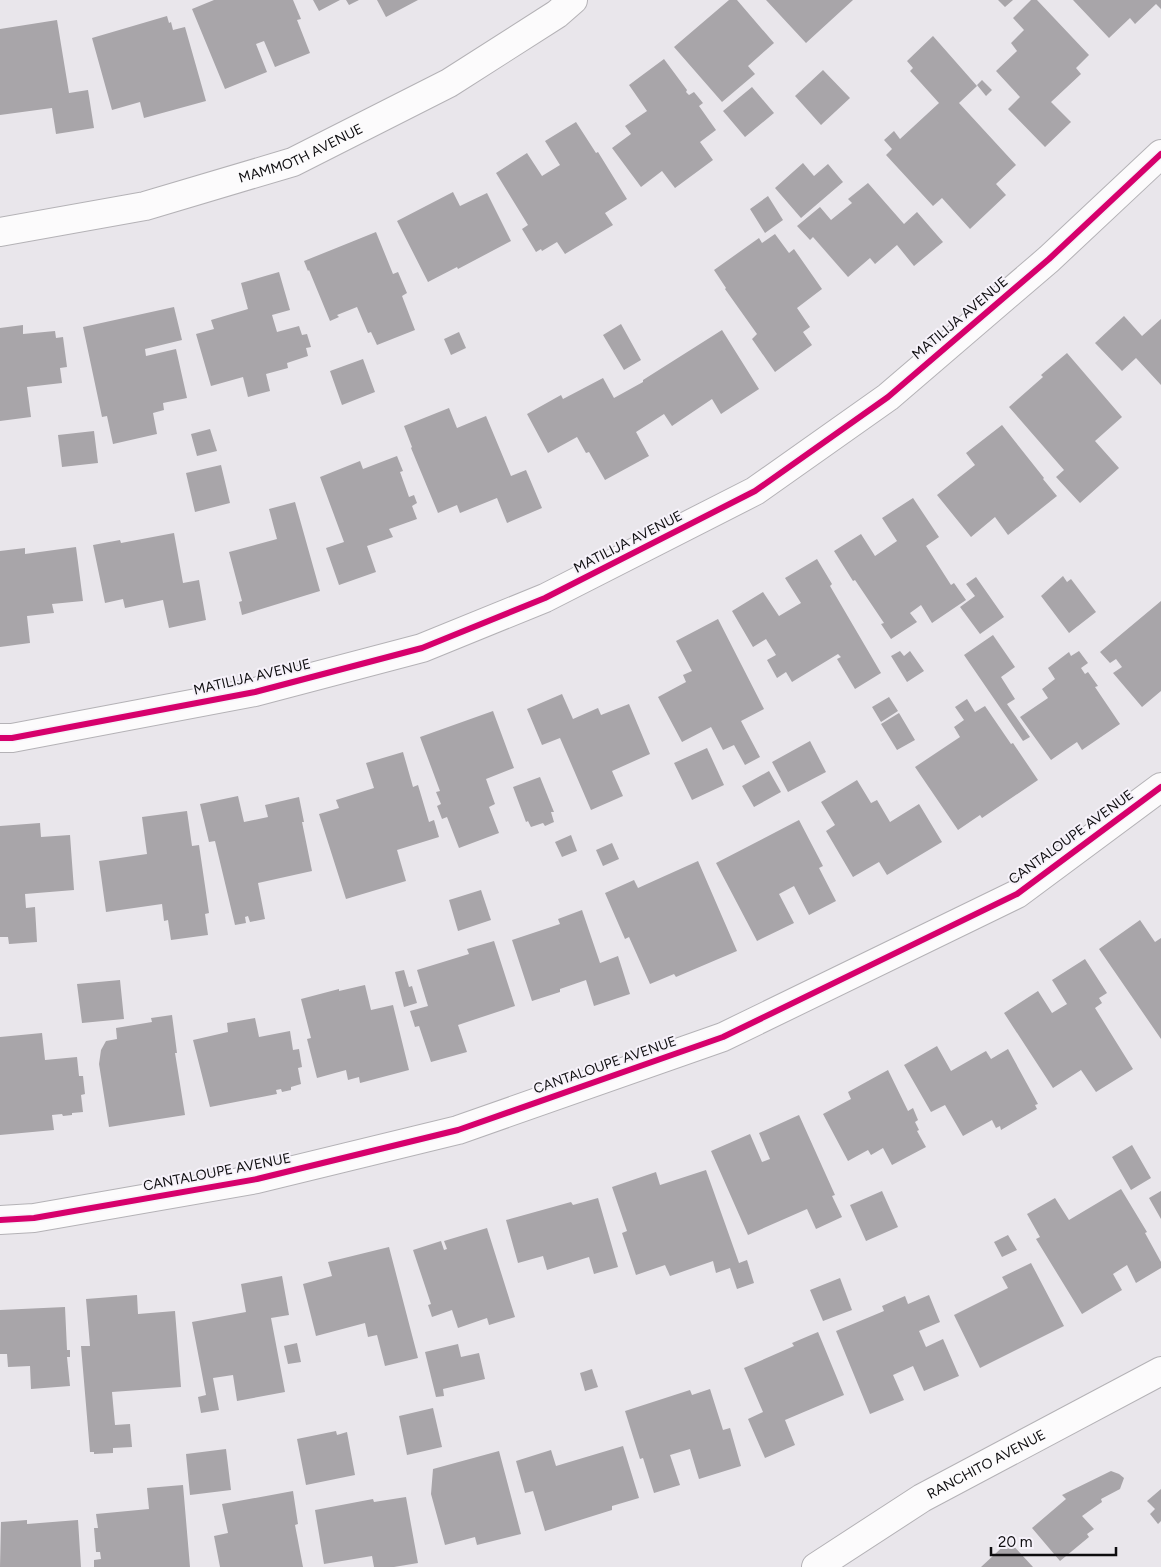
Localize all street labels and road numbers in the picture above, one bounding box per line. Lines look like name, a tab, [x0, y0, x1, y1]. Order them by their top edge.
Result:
street label: MAMMOTH AVENUE	[236, 120, 366, 186]
street label: MATILIJA AVENUE	[909, 273, 1011, 363]
street label: MATILIJA AVENUE	[571, 507, 685, 577]
street label: MATILIJA AVENUE	[192, 655, 312, 699]
street label: CANTALOUPE AVENUE	[1005, 786, 1137, 888]
street label: CANTALOUPE AVENUE	[531, 1033, 679, 1097]
street label: CANTALOUPE AVENUE	[142, 1149, 292, 1195]
street label: RANCHITO AVENUE	[924, 1426, 1048, 1502]

